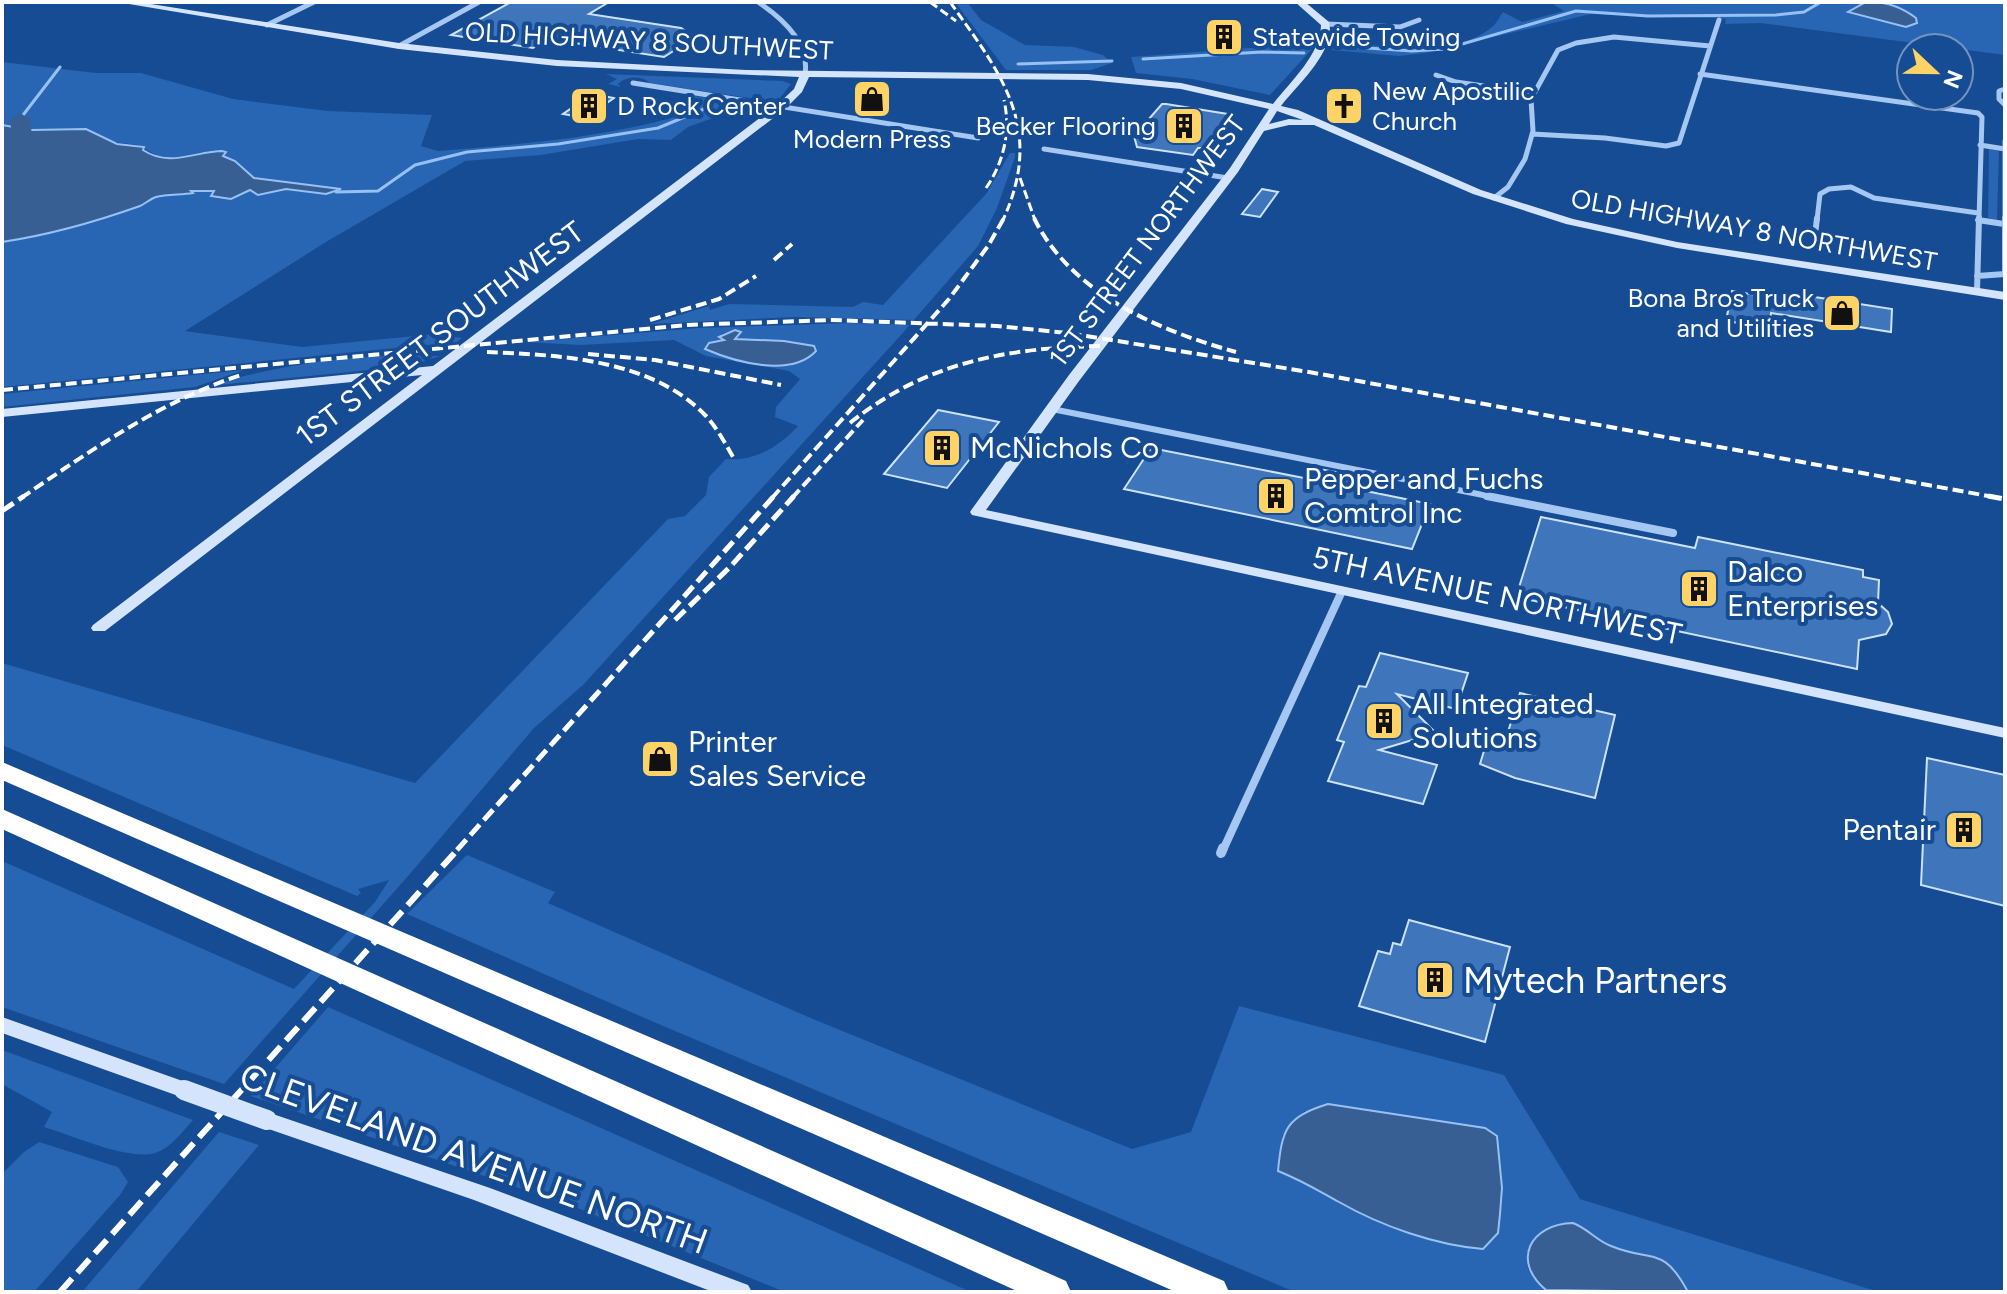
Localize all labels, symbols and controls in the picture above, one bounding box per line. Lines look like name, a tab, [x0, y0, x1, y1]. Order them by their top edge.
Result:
street label: OLD HIGHWAY 8 SOUTHWEST	[464, 15, 835, 67]
building icon: Statewide Towing	[1203, 16, 1245, 58]
place label: Statewide Towing	[1252, 21, 1461, 53]
north arrow	[1895, 32, 1975, 112]
text: N	[1937, 66, 1969, 92]
place label: New Apostilic Church	[1372, 75, 1535, 137]
shop icon: Modern Press	[851, 78, 893, 120]
building icon: D Rock Center	[568, 85, 610, 127]
church icon: New Apostilic Church	[1323, 85, 1365, 127]
place label: D Rock Center	[617, 90, 786, 122]
building icon: Becker Flooring	[1163, 105, 1205, 147]
street label: 1ST STREET NORTHWEST	[1042, 108, 1252, 373]
place label: Becker Flooring	[976, 110, 1156, 142]
place label: Modern Press	[793, 123, 951, 155]
street label: OLD HIGHWAY 8 NORTHWEST	[1569, 182, 1940, 278]
street label: 1ST STREET SOUTHWEST	[288, 213, 591, 454]
place label: Bona Bros Truck and Utilities	[1627, 282, 1814, 344]
shop icon: Bona Bros Truck and Utilities	[1821, 292, 1863, 334]
building icon: McNichols Co	[921, 427, 963, 469]
place label: McNichols Co	[970, 429, 1159, 466]
place label: Pepper and Fuchs Comtrol Inc	[1304, 460, 1544, 531]
building icon: Pepper and Fuchs Comtrol Inc	[1255, 475, 1297, 517]
street label: 5TH AVENUE NORTHWEST	[1309, 538, 1686, 653]
place label: Dalco Enterprises	[1727, 553, 1878, 624]
building icon: Dalco Enterprises	[1678, 568, 1720, 610]
place label: All Integrated Solutions	[1412, 685, 1594, 756]
building icon: All Integrated Solutions	[1363, 700, 1405, 742]
place label: Printer Sales Service	[688, 723, 866, 794]
shop icon: Printer Sales Service	[639, 738, 681, 780]
building icon: Pentair	[1943, 809, 1985, 851]
place label: Pentair	[1842, 811, 1936, 848]
building icon: Mytech Partners	[1414, 959, 1456, 1001]
place label: Mytech Partners	[1463, 959, 1727, 1002]
street label: CLEVELAND AVENUE NORTH	[234, 1054, 714, 1263]

